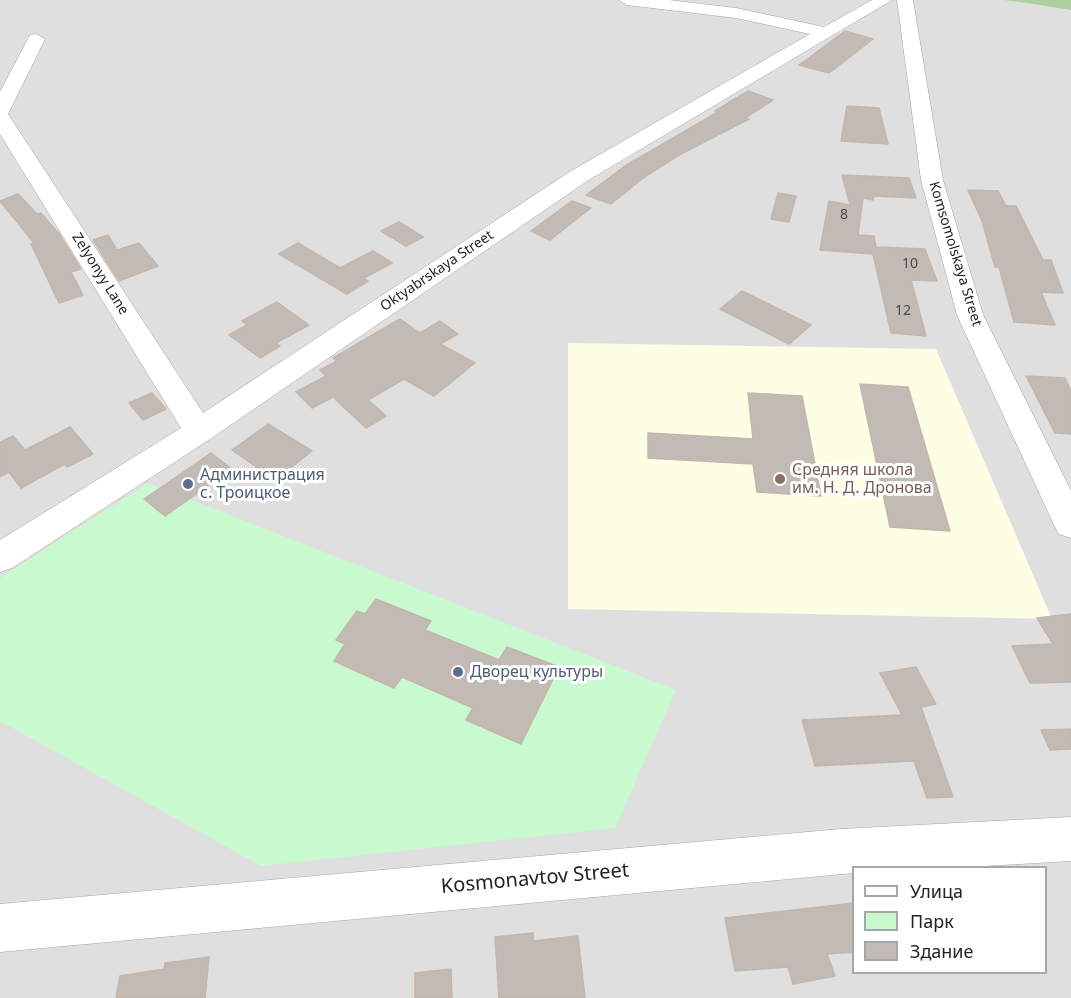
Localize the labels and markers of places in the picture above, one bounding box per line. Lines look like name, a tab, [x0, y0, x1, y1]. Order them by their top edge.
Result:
place label: Средняя школа им. Н. Д. Дронова	[792, 460, 932, 498]
place label: Администрация с. Троицкое	[200, 465, 325, 503]
marker: Средняя школа им. Н. Д. Дронова	[773, 472, 787, 486]
marker: Администрация с. Троицкое	[181, 477, 195, 491]
place label: Дворец культуры	[470, 662, 603, 682]
marker: Дворец культуры	[451, 665, 465, 679]

